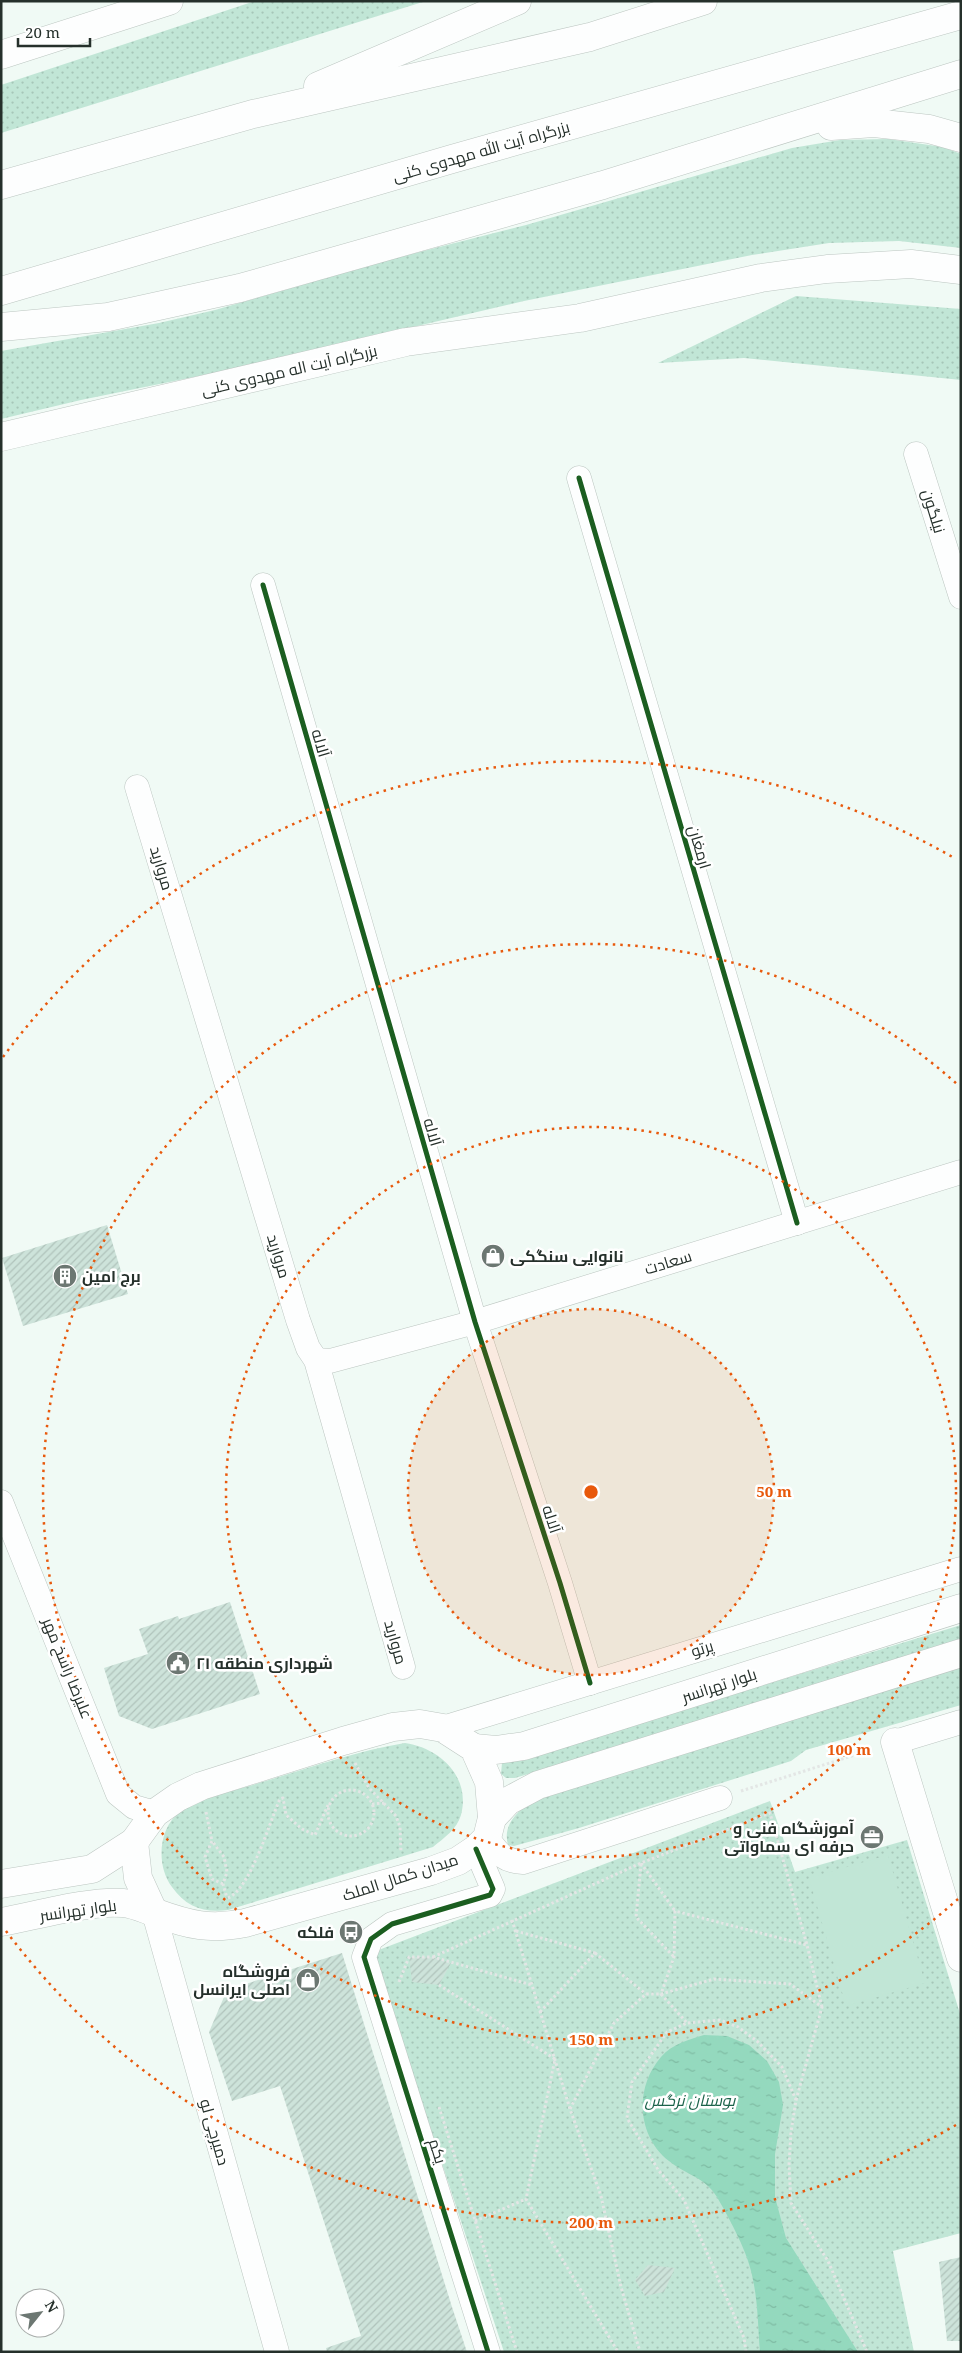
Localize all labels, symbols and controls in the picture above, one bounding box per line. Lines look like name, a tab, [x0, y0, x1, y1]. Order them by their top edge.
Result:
scale bar	[18, 15, 90, 47]
text: 20 m	[25, 22, 60, 42]
street label: بزرگراه آیت الله مهدوی کنی	[390, 115, 572, 187]
street label: بزرگراه آیت اله مهدوی کنی	[199, 339, 379, 401]
street label: نیلگون	[917, 486, 951, 536]
street label: آلاله	[307, 726, 336, 760]
street label: ارمغان	[683, 823, 717, 871]
street label: مروارید	[145, 843, 179, 893]
street label: آلاله	[419, 1115, 448, 1149]
street label: مروارید	[262, 1231, 296, 1281]
shop icon: نانوایی سنگکی	[480, 1243, 506, 1269]
street label: سعادت	[642, 1244, 694, 1280]
place label: نانوایی سنگکی	[510, 1245, 624, 1267]
building icon: برج امین	[52, 1263, 78, 1289]
place label: برج امین	[82, 1265, 141, 1287]
text: 50 m	[756, 1481, 792, 1501]
centre of rings	[582, 1483, 600, 1501]
street label: آلاله	[537, 1502, 567, 1536]
street label: علیرضا راسخ مهر	[36, 1613, 98, 1722]
street label: مروارید	[379, 1617, 413, 1667]
street label: پرتو	[688, 1634, 717, 1663]
public building icon: شهرداری منطقه ۲۱	[165, 1650, 191, 1676]
place label: شهرداری منطقه ۲۱	[196, 1652, 333, 1674]
street label: بلوار تهرانسر	[678, 1663, 759, 1708]
text: 100 m	[827, 1739, 871, 1759]
place label: آموزشگاه فنی و حرفه ای سماواتی	[724, 1817, 854, 1857]
office icon: آموزشگاه فنی و حرفه ای سماواتی	[859, 1824, 885, 1850]
street label: میدان کمال الملک	[339, 1848, 461, 1906]
street label: بلوار تهرانسر	[37, 1894, 118, 1926]
bus stop icon: فلکه	[338, 1919, 364, 1945]
place label: فلکه	[297, 1921, 334, 1943]
place label: فروشگاه اصلی ایرانسل	[193, 1960, 290, 2000]
shop icon: فروشگاه اصلی ایرانسل	[295, 1967, 321, 1993]
text: 150 m	[569, 2029, 613, 2049]
park label: بوستان نرگس	[645, 2089, 736, 2111]
street label: دمیرچی لو	[194, 2096, 235, 2168]
street label: یکم	[423, 2136, 452, 2167]
text: 200 m	[569, 2212, 613, 2232]
north arrow	[15, 2288, 65, 2338]
text: N	[41, 2297, 63, 2316]

